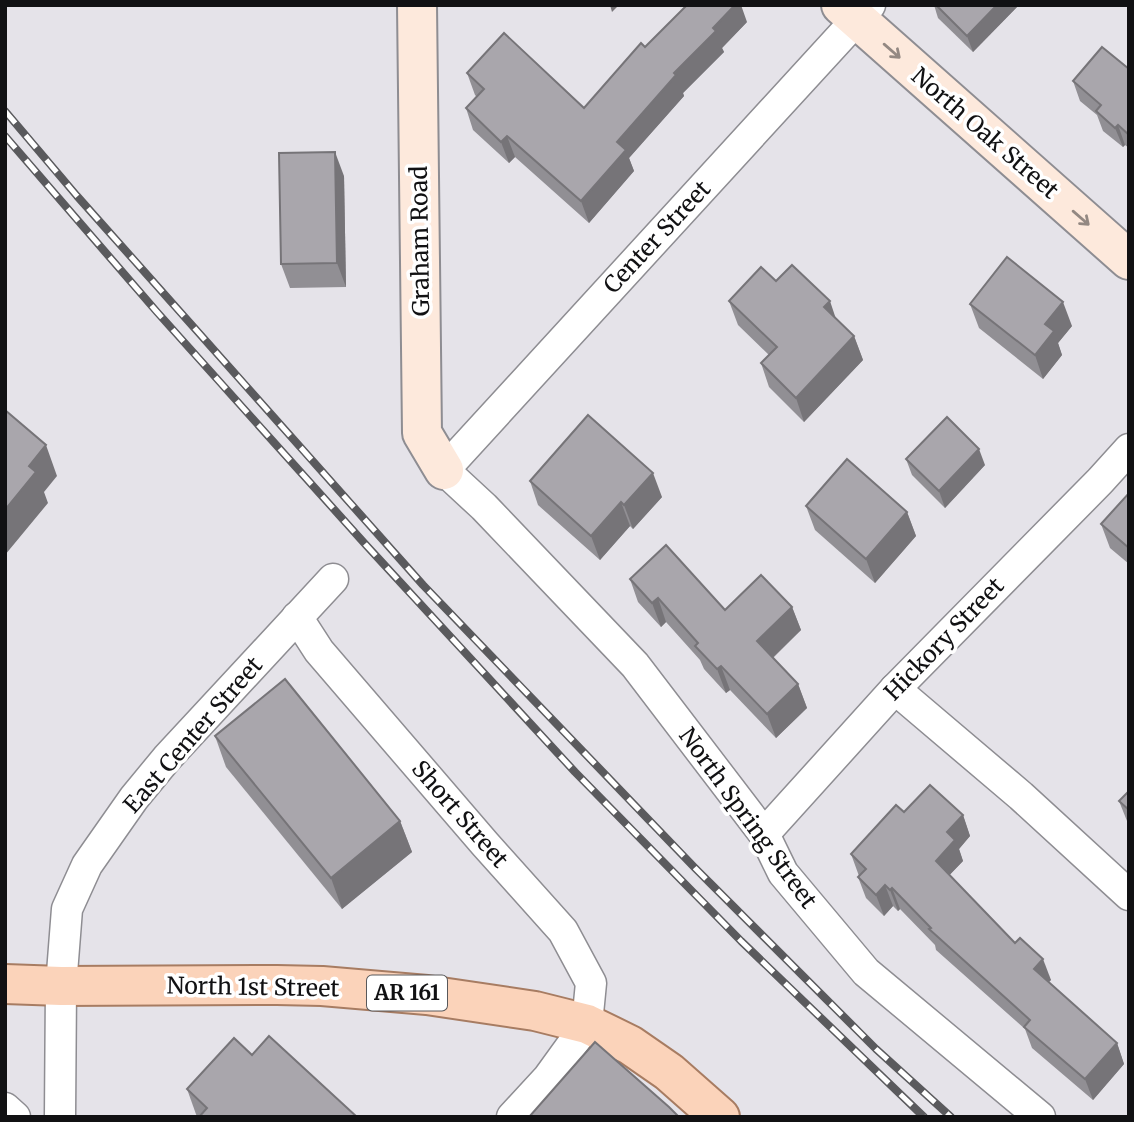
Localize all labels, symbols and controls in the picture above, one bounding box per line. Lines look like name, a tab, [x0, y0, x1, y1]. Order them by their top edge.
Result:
one-way arrow	[883, 43, 901, 59]
street label: North Oak Street	[906, 61, 1065, 204]
street label: Graham Road	[404, 165, 435, 316]
street label: Center Street	[597, 174, 716, 299]
one-way arrow	[1072, 210, 1090, 226]
street label: Hickory Street	[878, 571, 1010, 706]
street label: East Center Street	[117, 651, 268, 819]
street label: North Spring Street	[673, 722, 824, 914]
street label: Short Street	[406, 754, 515, 873]
street label: North 1st Street	[166, 970, 340, 1003]
road number: AR 161	[367, 976, 447, 1010]

